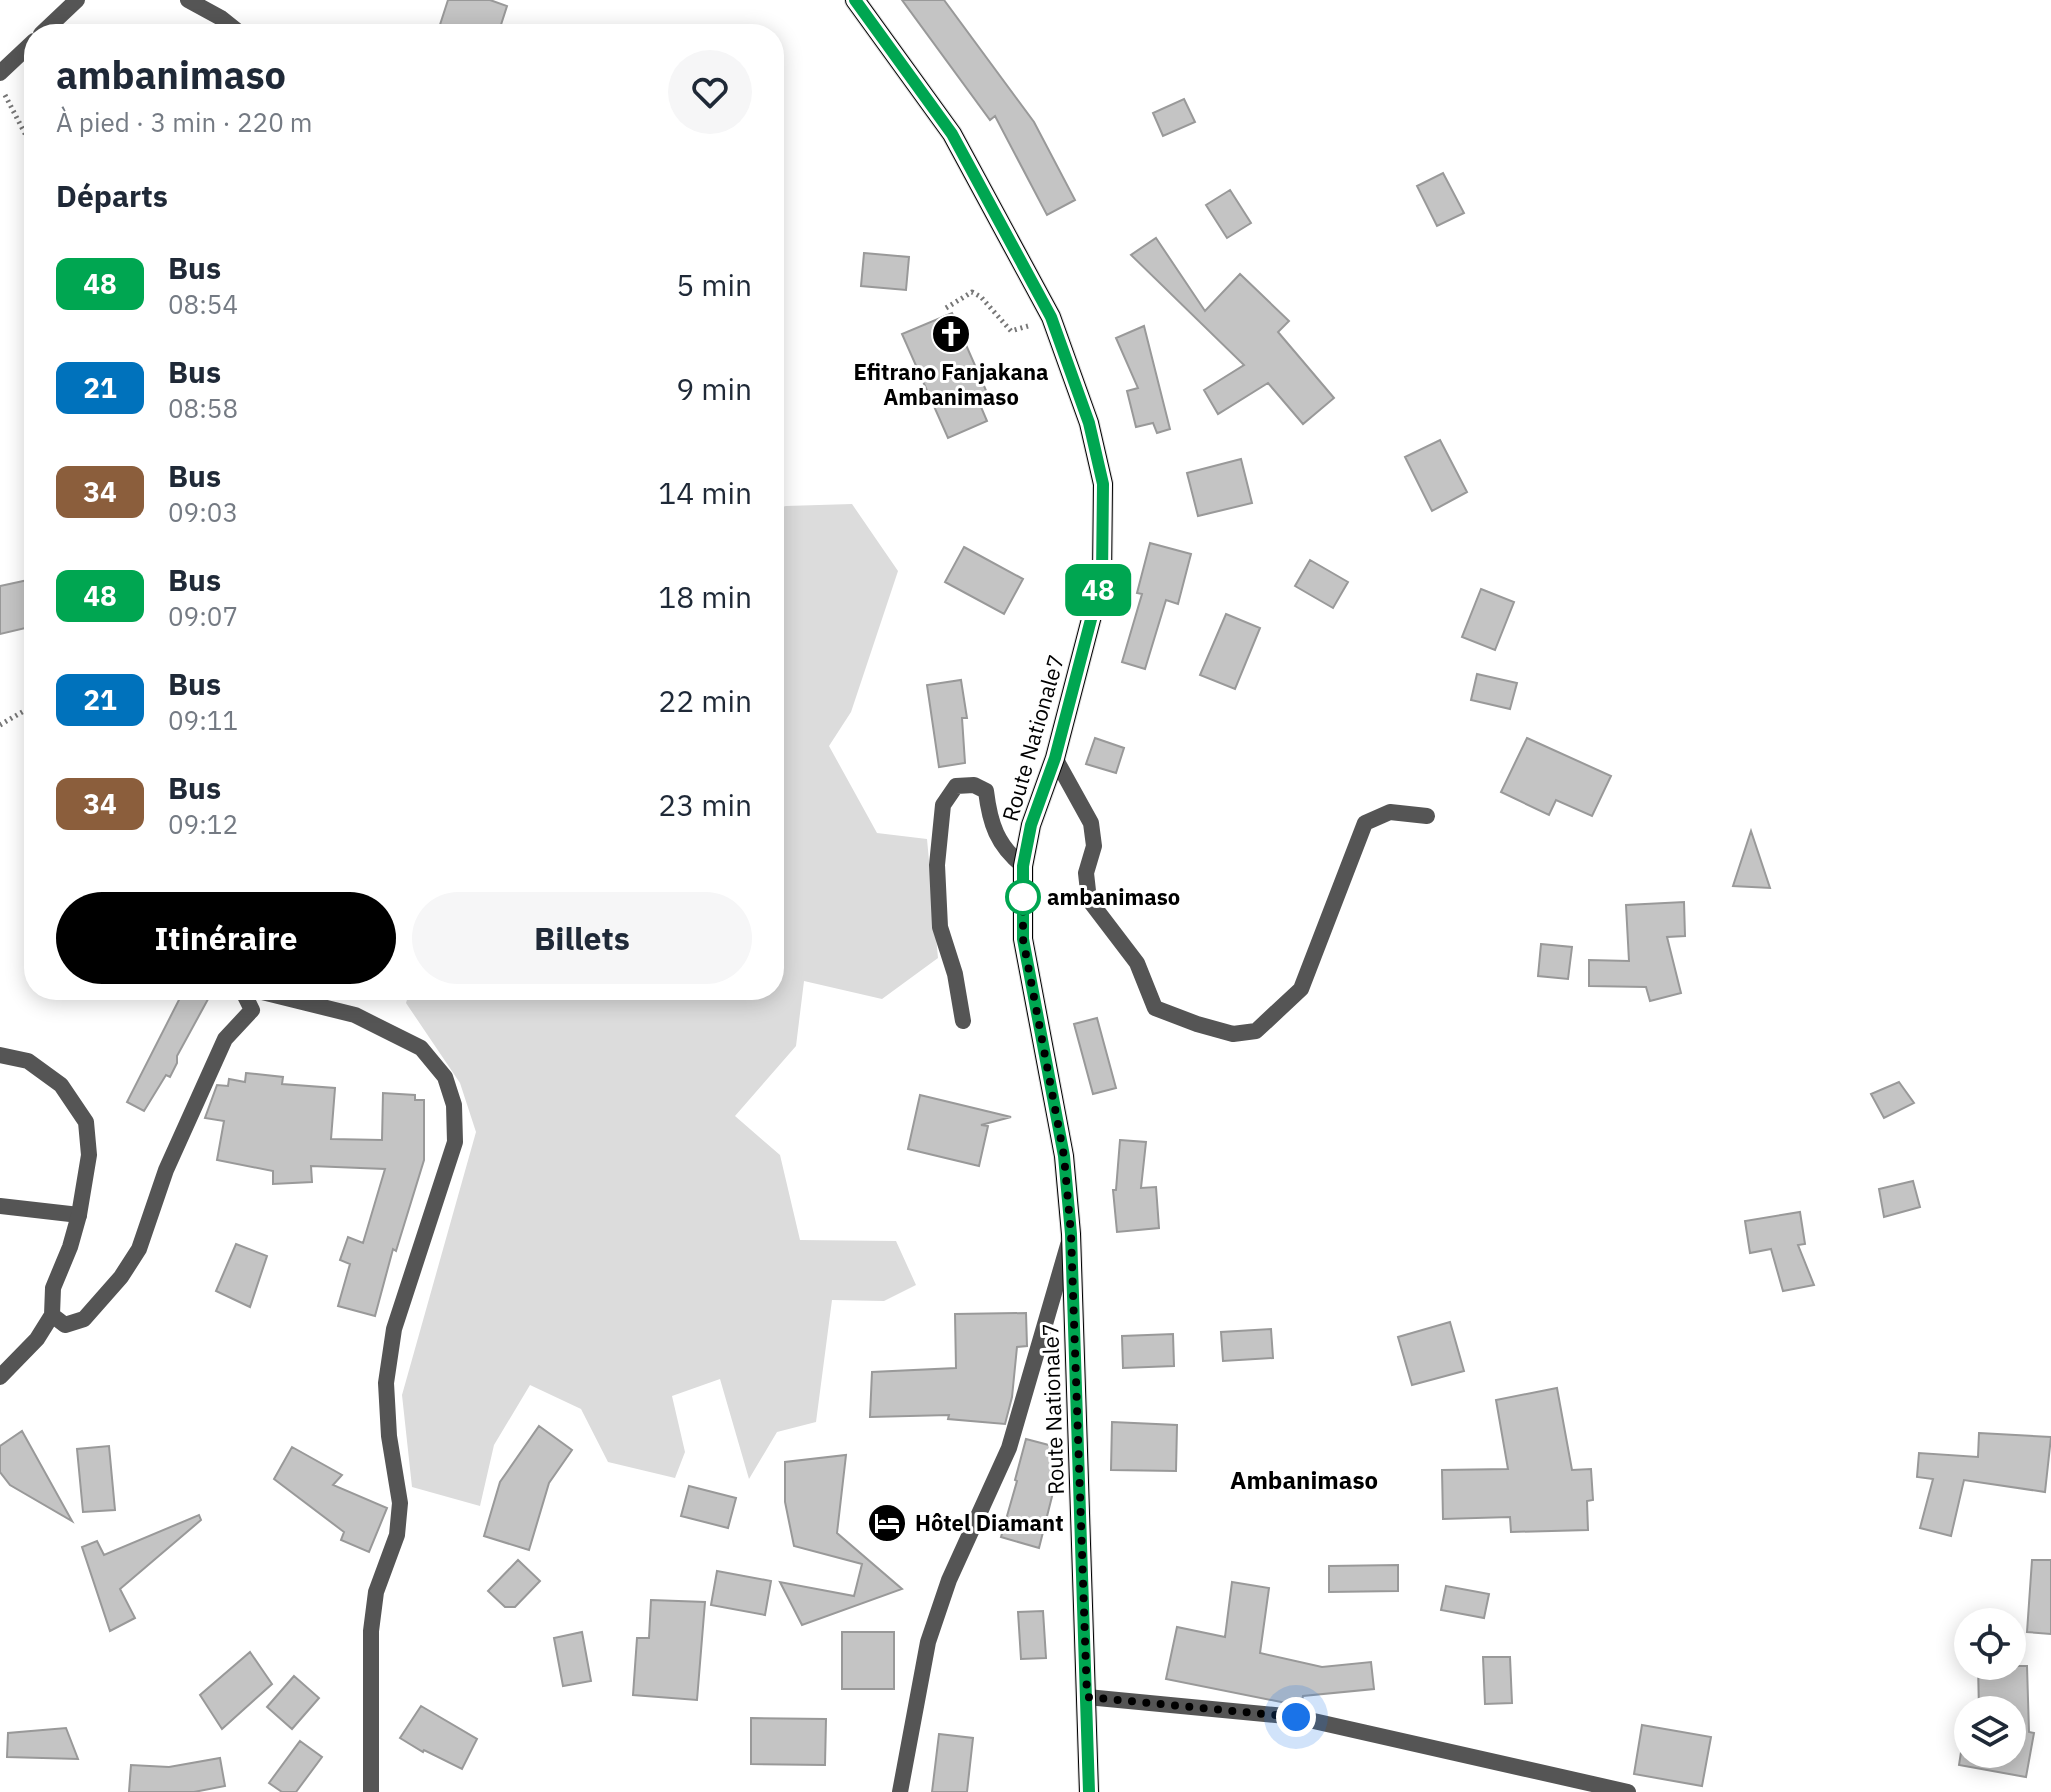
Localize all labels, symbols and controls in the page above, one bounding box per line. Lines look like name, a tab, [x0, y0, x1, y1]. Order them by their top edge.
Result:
text: ambanimaso	[56, 50, 286, 99]
button: heart	[668, 50, 752, 134]
text: À pied · 3 min · 220 m	[56, 105, 313, 139]
text: Départs	[56, 176, 168, 215]
text: Bus	[168, 248, 221, 287]
text: 48	[83, 265, 117, 302]
text: 5 min	[676, 265, 752, 304]
text: 08:54	[168, 287, 238, 321]
church icon: Efitrano Fanjakana Ambanimaso	[930, 313, 972, 355]
text: Bus	[168, 352, 221, 391]
place label: Efitrano Fanjakana Ambanimaso	[853, 357, 1049, 411]
text: 21	[83, 369, 117, 406]
text: 9 min	[676, 369, 752, 408]
text: 08:58	[168, 391, 238, 425]
text: Bus	[168, 456, 221, 495]
text: 34	[83, 473, 117, 510]
text: 14 min	[658, 473, 752, 512]
text: 09:03	[168, 495, 238, 529]
text: Bus	[168, 560, 221, 599]
line badge: 48	[1062, 564, 1134, 616]
text: 48	[1081, 571, 1115, 608]
text: 48	[83, 577, 117, 614]
text: 18 min	[658, 577, 752, 616]
text: 09:07	[168, 599, 238, 633]
street label: Route Nationale7	[995, 651, 1070, 824]
text: Bus	[168, 664, 221, 703]
text: 21	[83, 681, 117, 718]
text: 22 min	[658, 681, 752, 720]
text: 09:11	[168, 703, 238, 737]
text: Bus	[168, 768, 221, 807]
text: 34	[83, 785, 117, 822]
text: 23 min	[658, 785, 752, 824]
text: 09:12	[168, 807, 238, 841]
marker: ambanimaso	[1006, 880, 1040, 914]
place label: ambanimaso	[1047, 882, 1180, 911]
button: Itinéraire	[56, 892, 396, 984]
button: Billets	[412, 892, 752, 984]
street label: Route Nationale7	[1035, 1323, 1070, 1495]
district label: Ambanimaso	[1230, 1464, 1378, 1496]
hotel icon: Hôtel Diamant	[866, 1502, 908, 1544]
place label: Hôtel Diamant	[915, 1508, 1064, 1537]
map controls	[1954, 1608, 2026, 1768]
button: locate	[1954, 1608, 2026, 1680]
button: layers	[1954, 1696, 2026, 1768]
your location	[1276, 1697, 1316, 1737]

